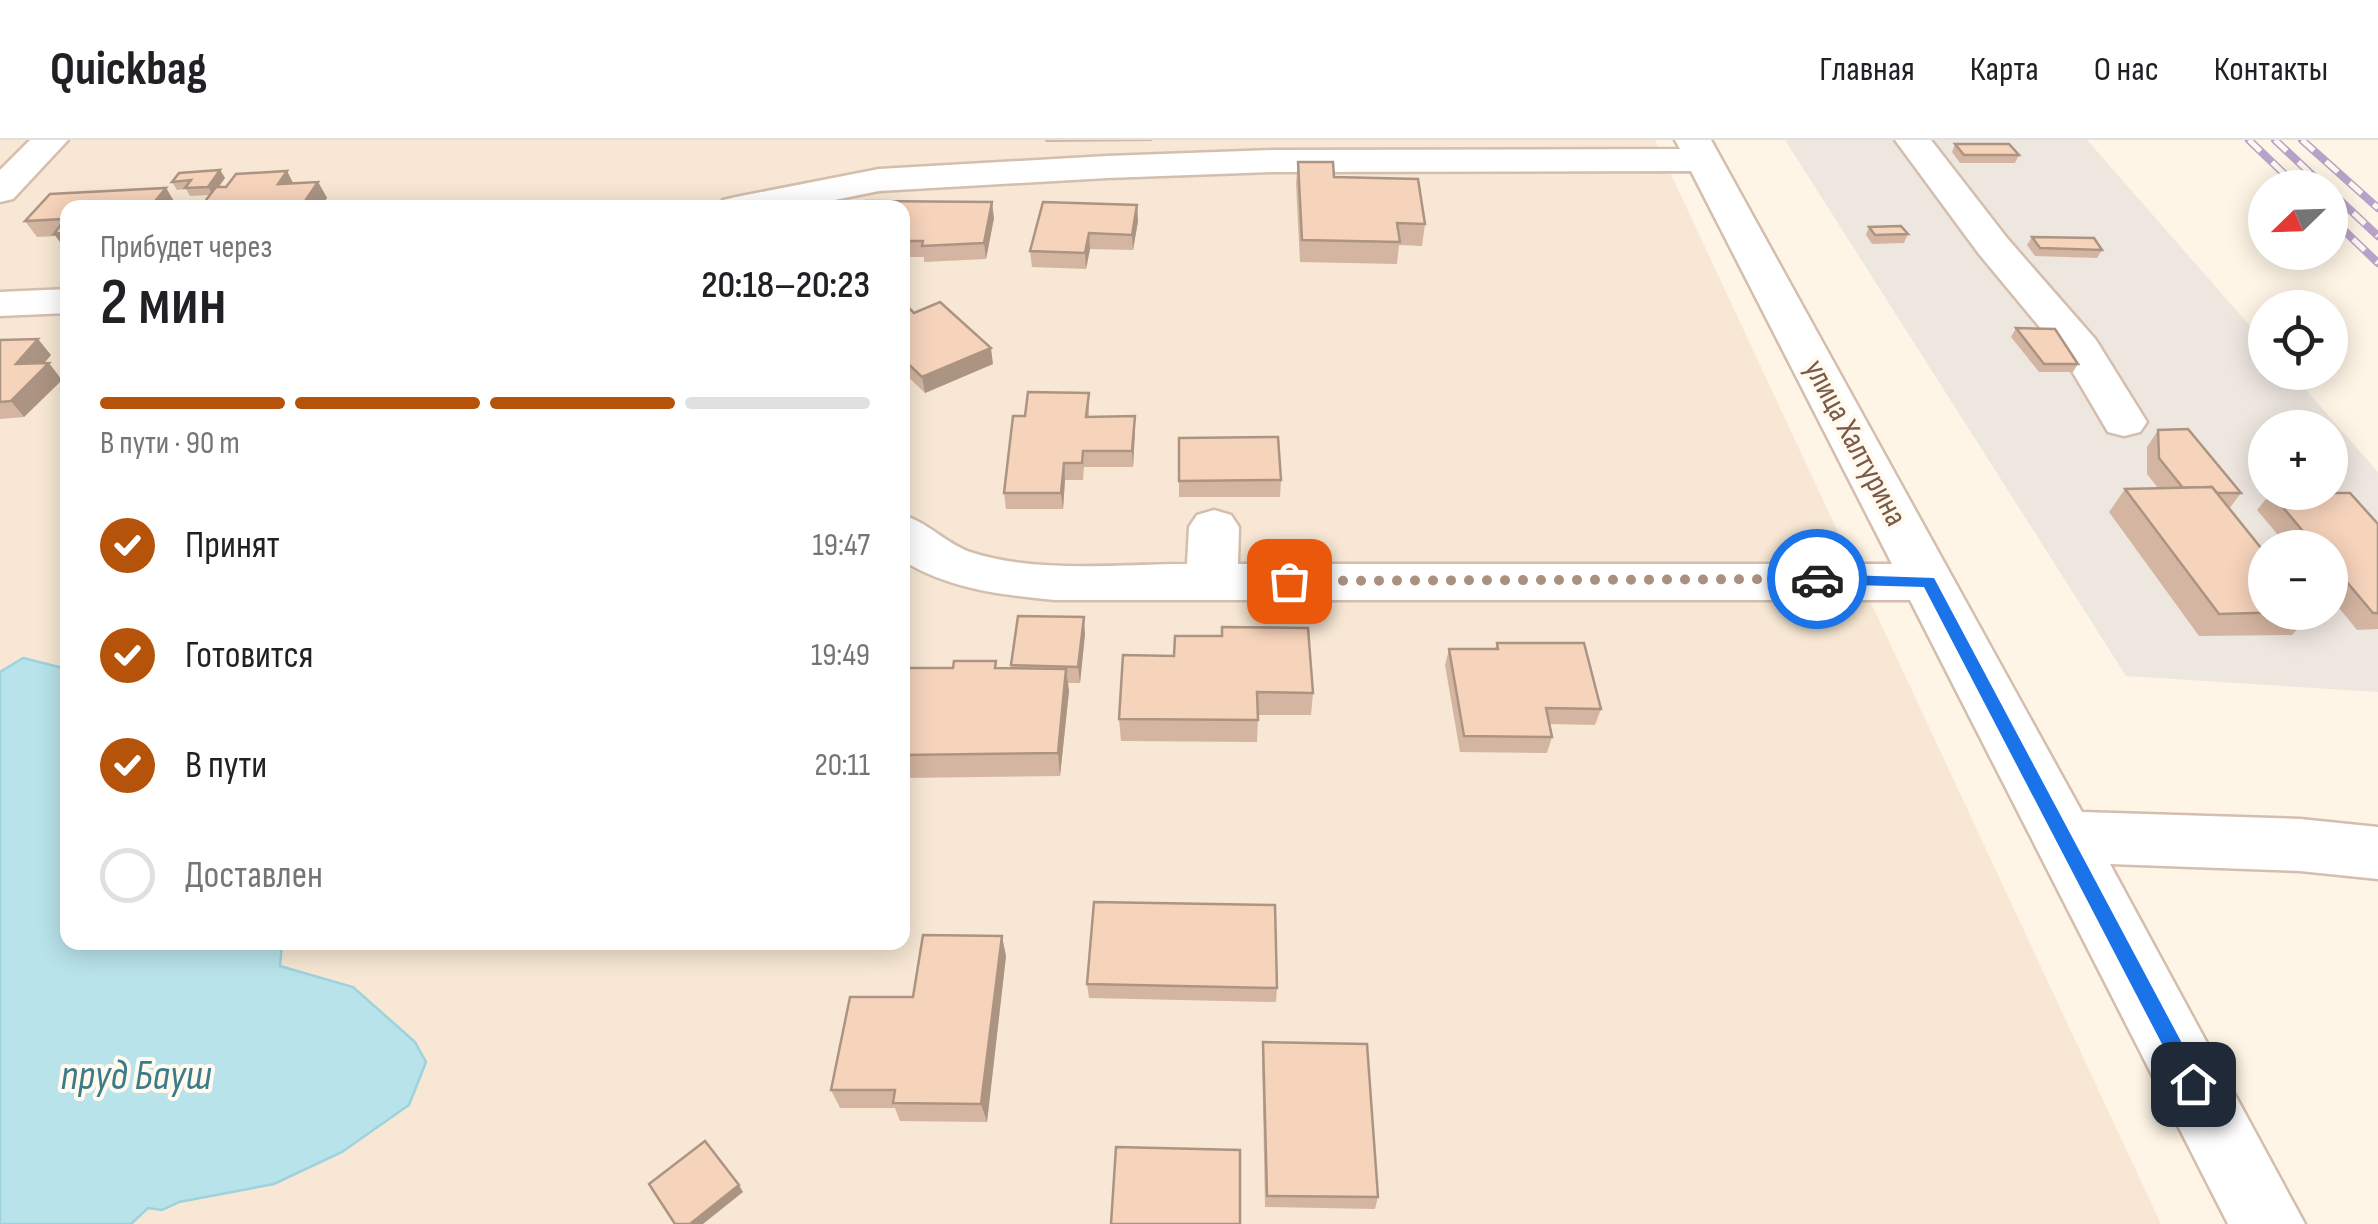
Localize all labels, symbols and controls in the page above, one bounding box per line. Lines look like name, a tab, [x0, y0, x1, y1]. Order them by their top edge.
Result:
text: Quickbag	[50, 41, 207, 98]
text: Главная	[1819, 48, 1915, 91]
text: Карта	[1970, 48, 2039, 91]
text: О нас	[2094, 48, 2159, 91]
text: Контакты	[2214, 48, 2328, 91]
north arrow	[2248, 170, 2348, 270]
map controls	[2248, 170, 2348, 630]
text: Прибудет через	[100, 228, 272, 267]
text: 20:18–20:23	[701, 263, 870, 308]
text: 2 мин	[100, 265, 227, 343]
button: locate	[2248, 290, 2348, 390]
street label: улица Халтурина	[1795, 353, 1915, 533]
button: +	[2248, 410, 2348, 510]
text: В пути · 90 m	[100, 424, 240, 463]
icon: check	[100, 518, 155, 573]
text: Принят	[185, 523, 280, 568]
text: 19:47	[813, 526, 870, 565]
courier	[1767, 529, 1867, 629]
button: −	[2248, 530, 2348, 630]
pin	[1247, 539, 1332, 624]
icon: car	[1790, 552, 1845, 607]
icon: bag	[1262, 554, 1317, 609]
icon: check	[100, 628, 155, 683]
text: Готовится	[185, 633, 314, 678]
text: 19:49	[811, 636, 870, 675]
icon: check	[100, 738, 155, 793]
text: В пути	[185, 743, 267, 788]
text: 20:11	[814, 746, 870, 785]
text: Доставлен	[185, 853, 323, 898]
pin	[2151, 1042, 2236, 1127]
water label: пруд Бауш	[60, 1051, 212, 1102]
icon: home	[2166, 1057, 2221, 1112]

